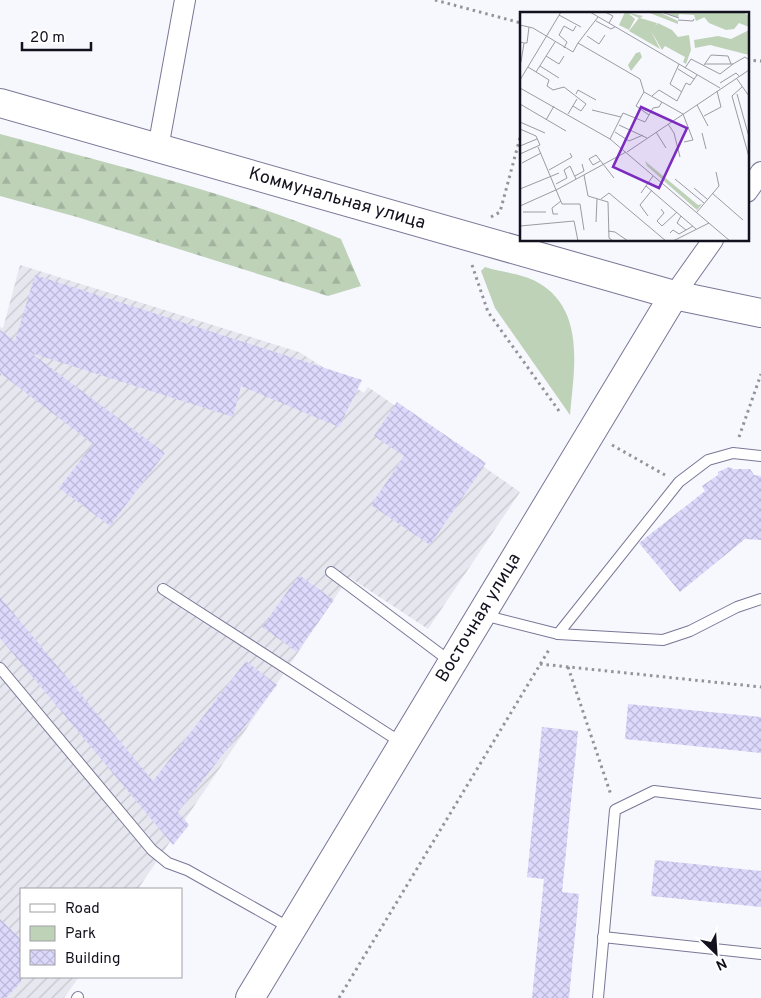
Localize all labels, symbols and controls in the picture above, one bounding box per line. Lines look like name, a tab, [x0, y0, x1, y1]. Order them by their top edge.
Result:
inset map	[520, 12, 748, 241]
scale bar	[22, 20, 91, 52]
text: 20 m	[30, 29, 65, 48]
street label: Коммунальная улица	[246, 163, 428, 235]
street label: Восточная улица	[431, 549, 527, 687]
legend	[20, 888, 182, 978]
text: Road	[65, 900, 100, 919]
text: Park	[65, 925, 96, 944]
north arrow	[691, 928, 741, 978]
text: Building	[65, 950, 120, 969]
text: N	[713, 954, 729, 973]

